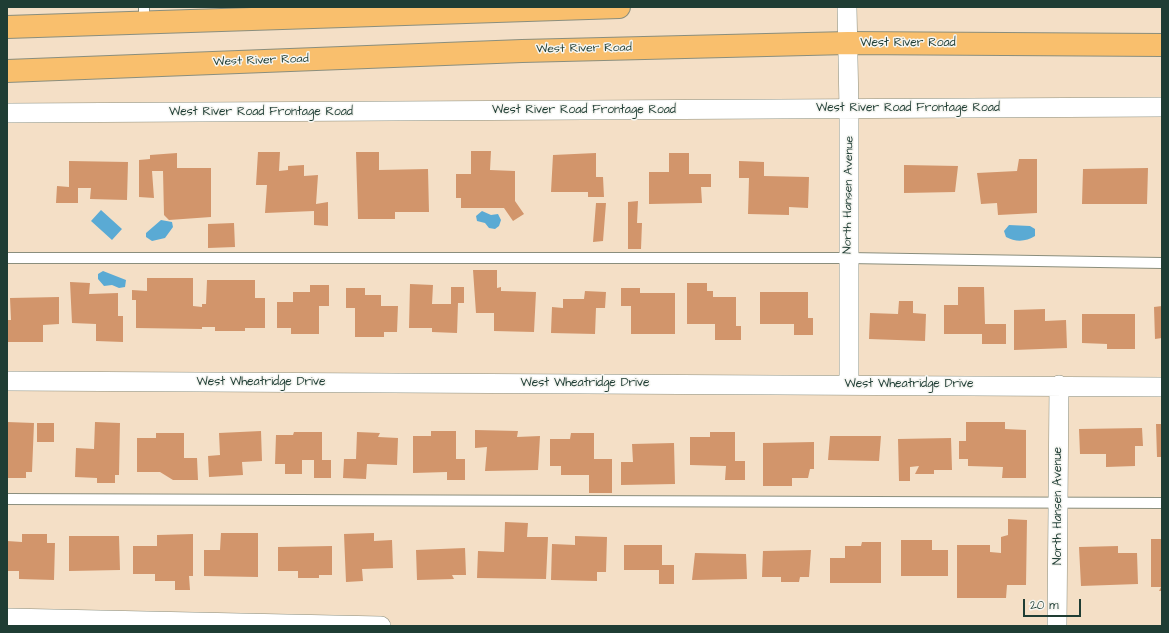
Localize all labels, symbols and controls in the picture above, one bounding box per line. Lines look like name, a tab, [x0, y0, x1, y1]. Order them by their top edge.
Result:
street label: West River Road	[860, 36, 956, 50]
street label: West River Road	[536, 41, 632, 57]
street label: West River Road	[213, 52, 309, 70]
street label: West River Road Frontage Road	[816, 101, 1000, 115]
street label: West River Road Frontage Road	[492, 103, 676, 117]
street label: West River Road Frontage Road	[169, 105, 353, 119]
street label: North Hansen Avenue	[841, 136, 857, 254]
street label: West Wheatridge Drive	[196, 375, 326, 389]
street label: West Wheatridge Drive	[520, 376, 650, 390]
street label: West Wheatridge Drive	[844, 377, 974, 391]
street label: North Hansen Avenue	[1051, 447, 1065, 565]
scale bar	[1025, 591, 1083, 617]
text: 20 m	[1030, 597, 1059, 614]

